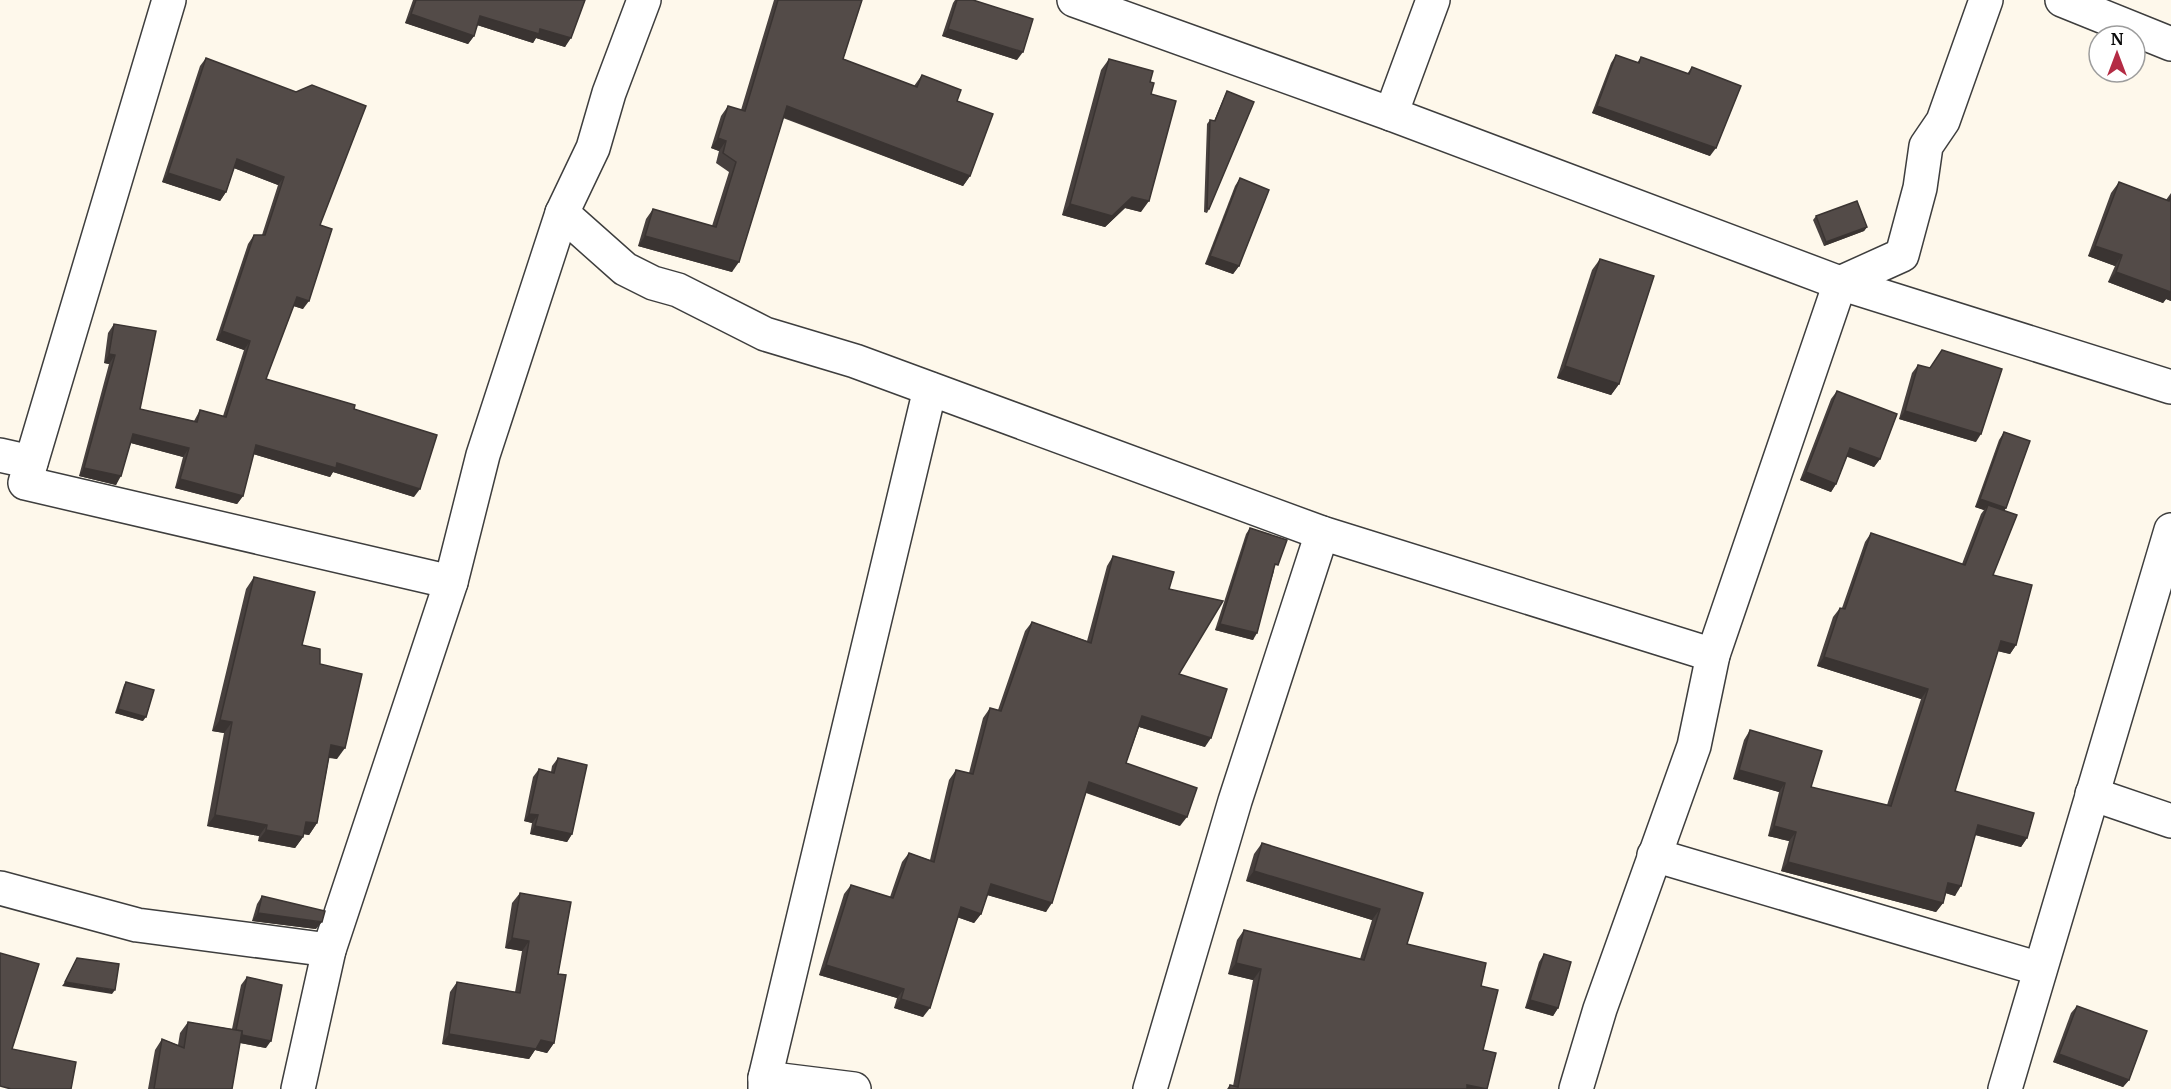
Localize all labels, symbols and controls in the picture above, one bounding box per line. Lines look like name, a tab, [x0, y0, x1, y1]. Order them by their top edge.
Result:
north arrow	[2087, 24, 2147, 84]
text: N	[2111, 29, 2124, 49]

